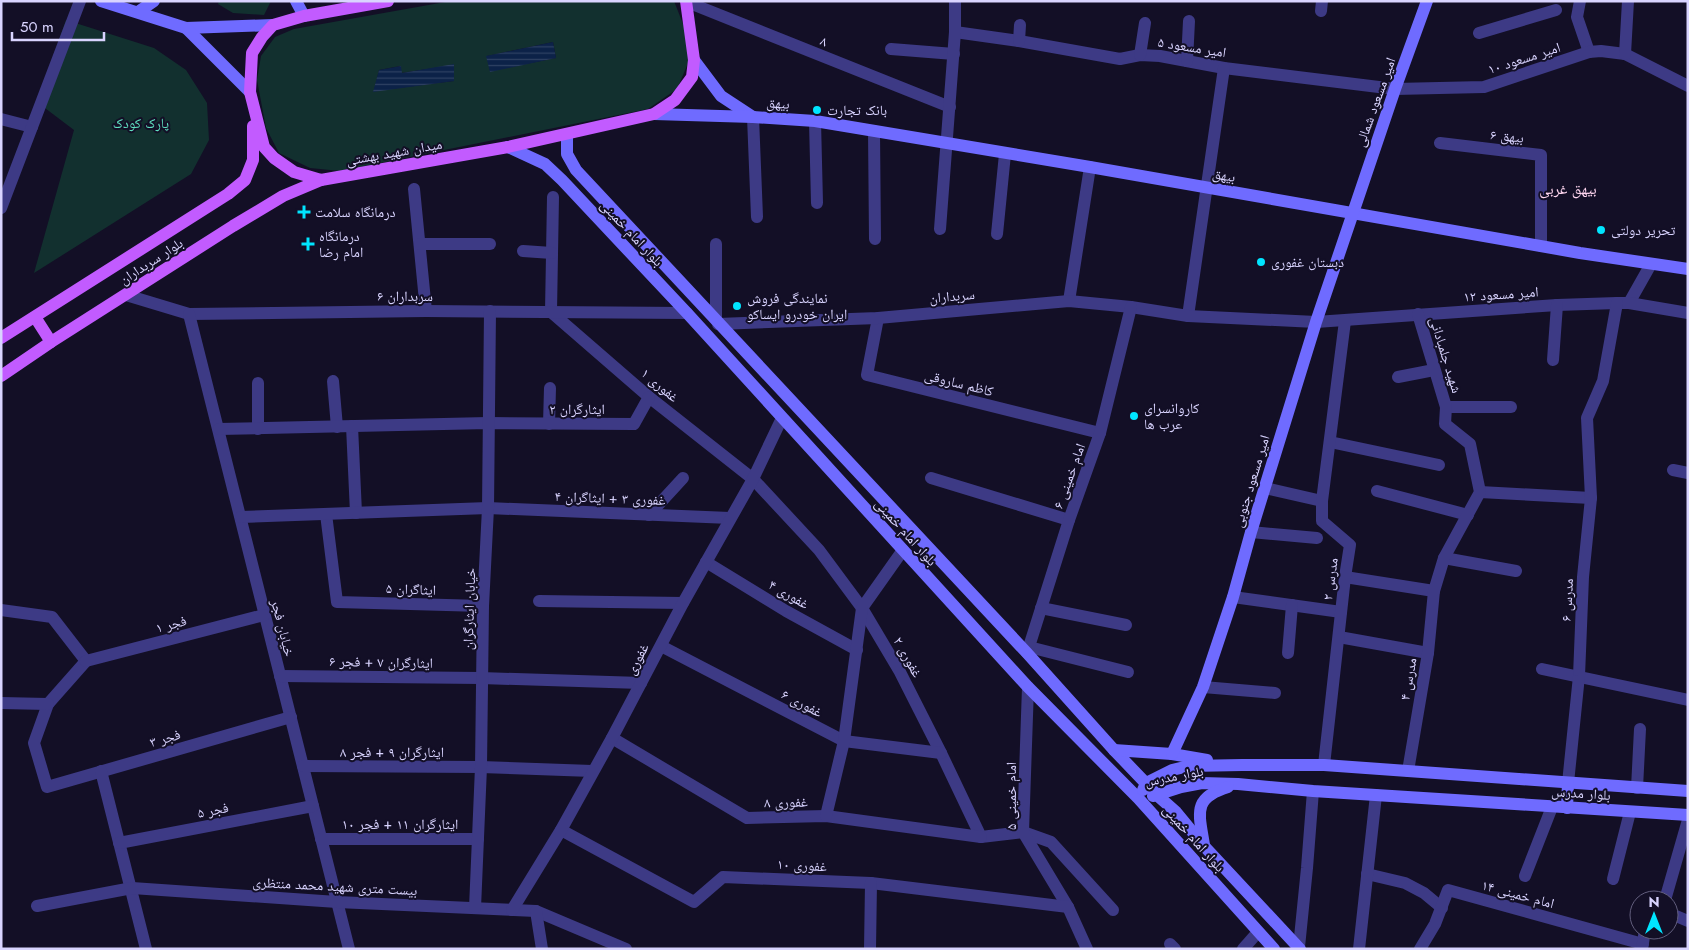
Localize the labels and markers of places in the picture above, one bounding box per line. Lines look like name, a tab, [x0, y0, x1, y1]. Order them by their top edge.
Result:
place label: بانک تجارت	[827, 100, 887, 120]
marker: بانک تجارت	[811, 104, 823, 116]
place label: درمانگاه سلامت	[315, 202, 396, 222]
marker: درمانگاه سلامت	[297, 205, 311, 219]
place label: تحریر دولتی	[1611, 220, 1676, 240]
marker: تحریر دولتی	[1595, 224, 1607, 236]
place label: درمانگاه امام رضا	[319, 226, 363, 262]
marker: درمانگاه امام رضا	[301, 237, 315, 251]
place label: دبستان غفوری	[1271, 252, 1344, 272]
marker: دبستان غفوری	[1255, 256, 1267, 268]
place label: نمایندگی فروش ایران خودرو ایساکو	[747, 288, 847, 324]
marker: نمایندگی فروش ایران خودرو ایساکو	[731, 300, 743, 312]
place label: کاروانسرای عرب ها	[1144, 398, 1200, 434]
marker: کاروانسرای عرب ها	[1128, 410, 1140, 422]

